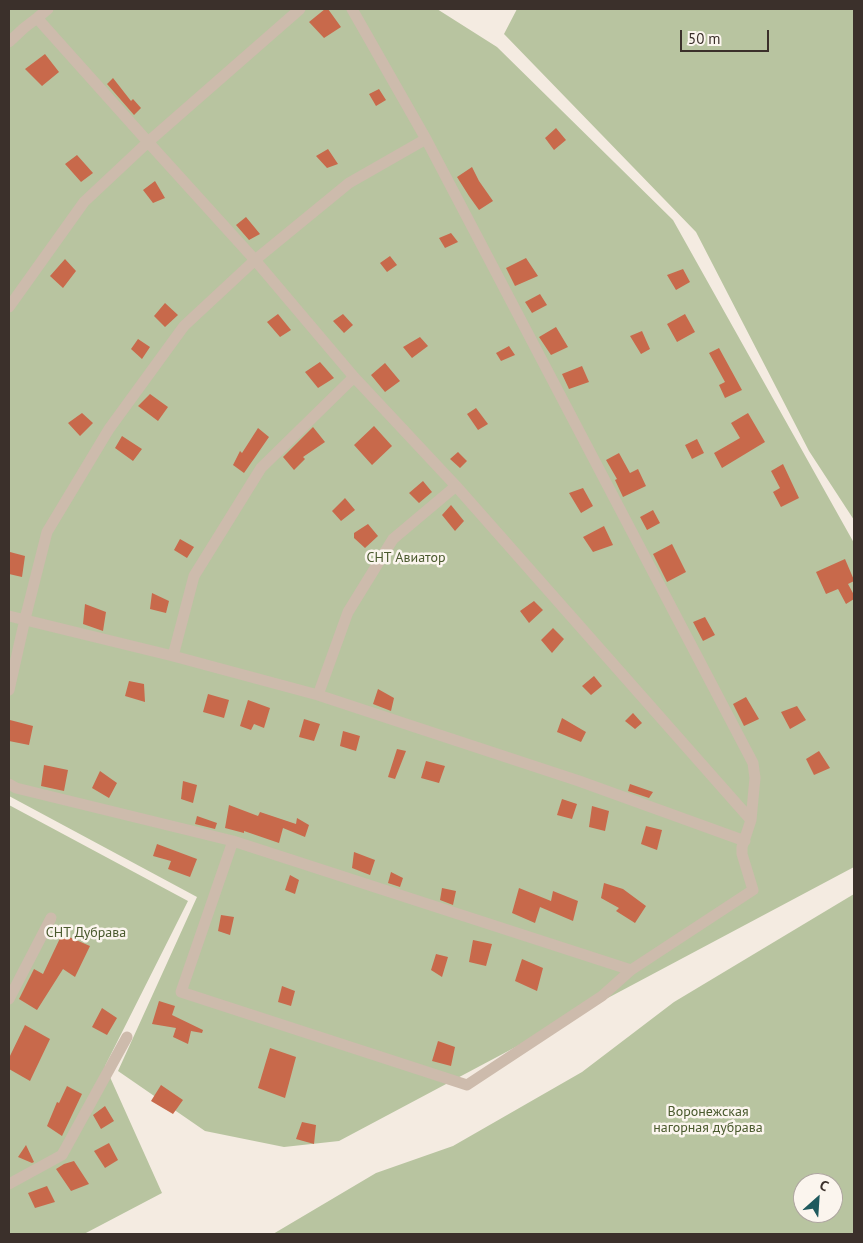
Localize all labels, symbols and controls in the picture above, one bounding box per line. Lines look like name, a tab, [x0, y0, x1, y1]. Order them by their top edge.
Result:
scale bar	[683, 20, 772, 52]
text: 50 m	[688, 29, 721, 48]
park label: СНТ Авиатор	[366, 550, 446, 566]
park label: СНТ Дубрава	[46, 925, 126, 941]
park label: Воронежская нагорная дубрава	[653, 1104, 763, 1136]
north arrow	[793, 1173, 843, 1223]
text: С	[817, 1176, 832, 1195]

